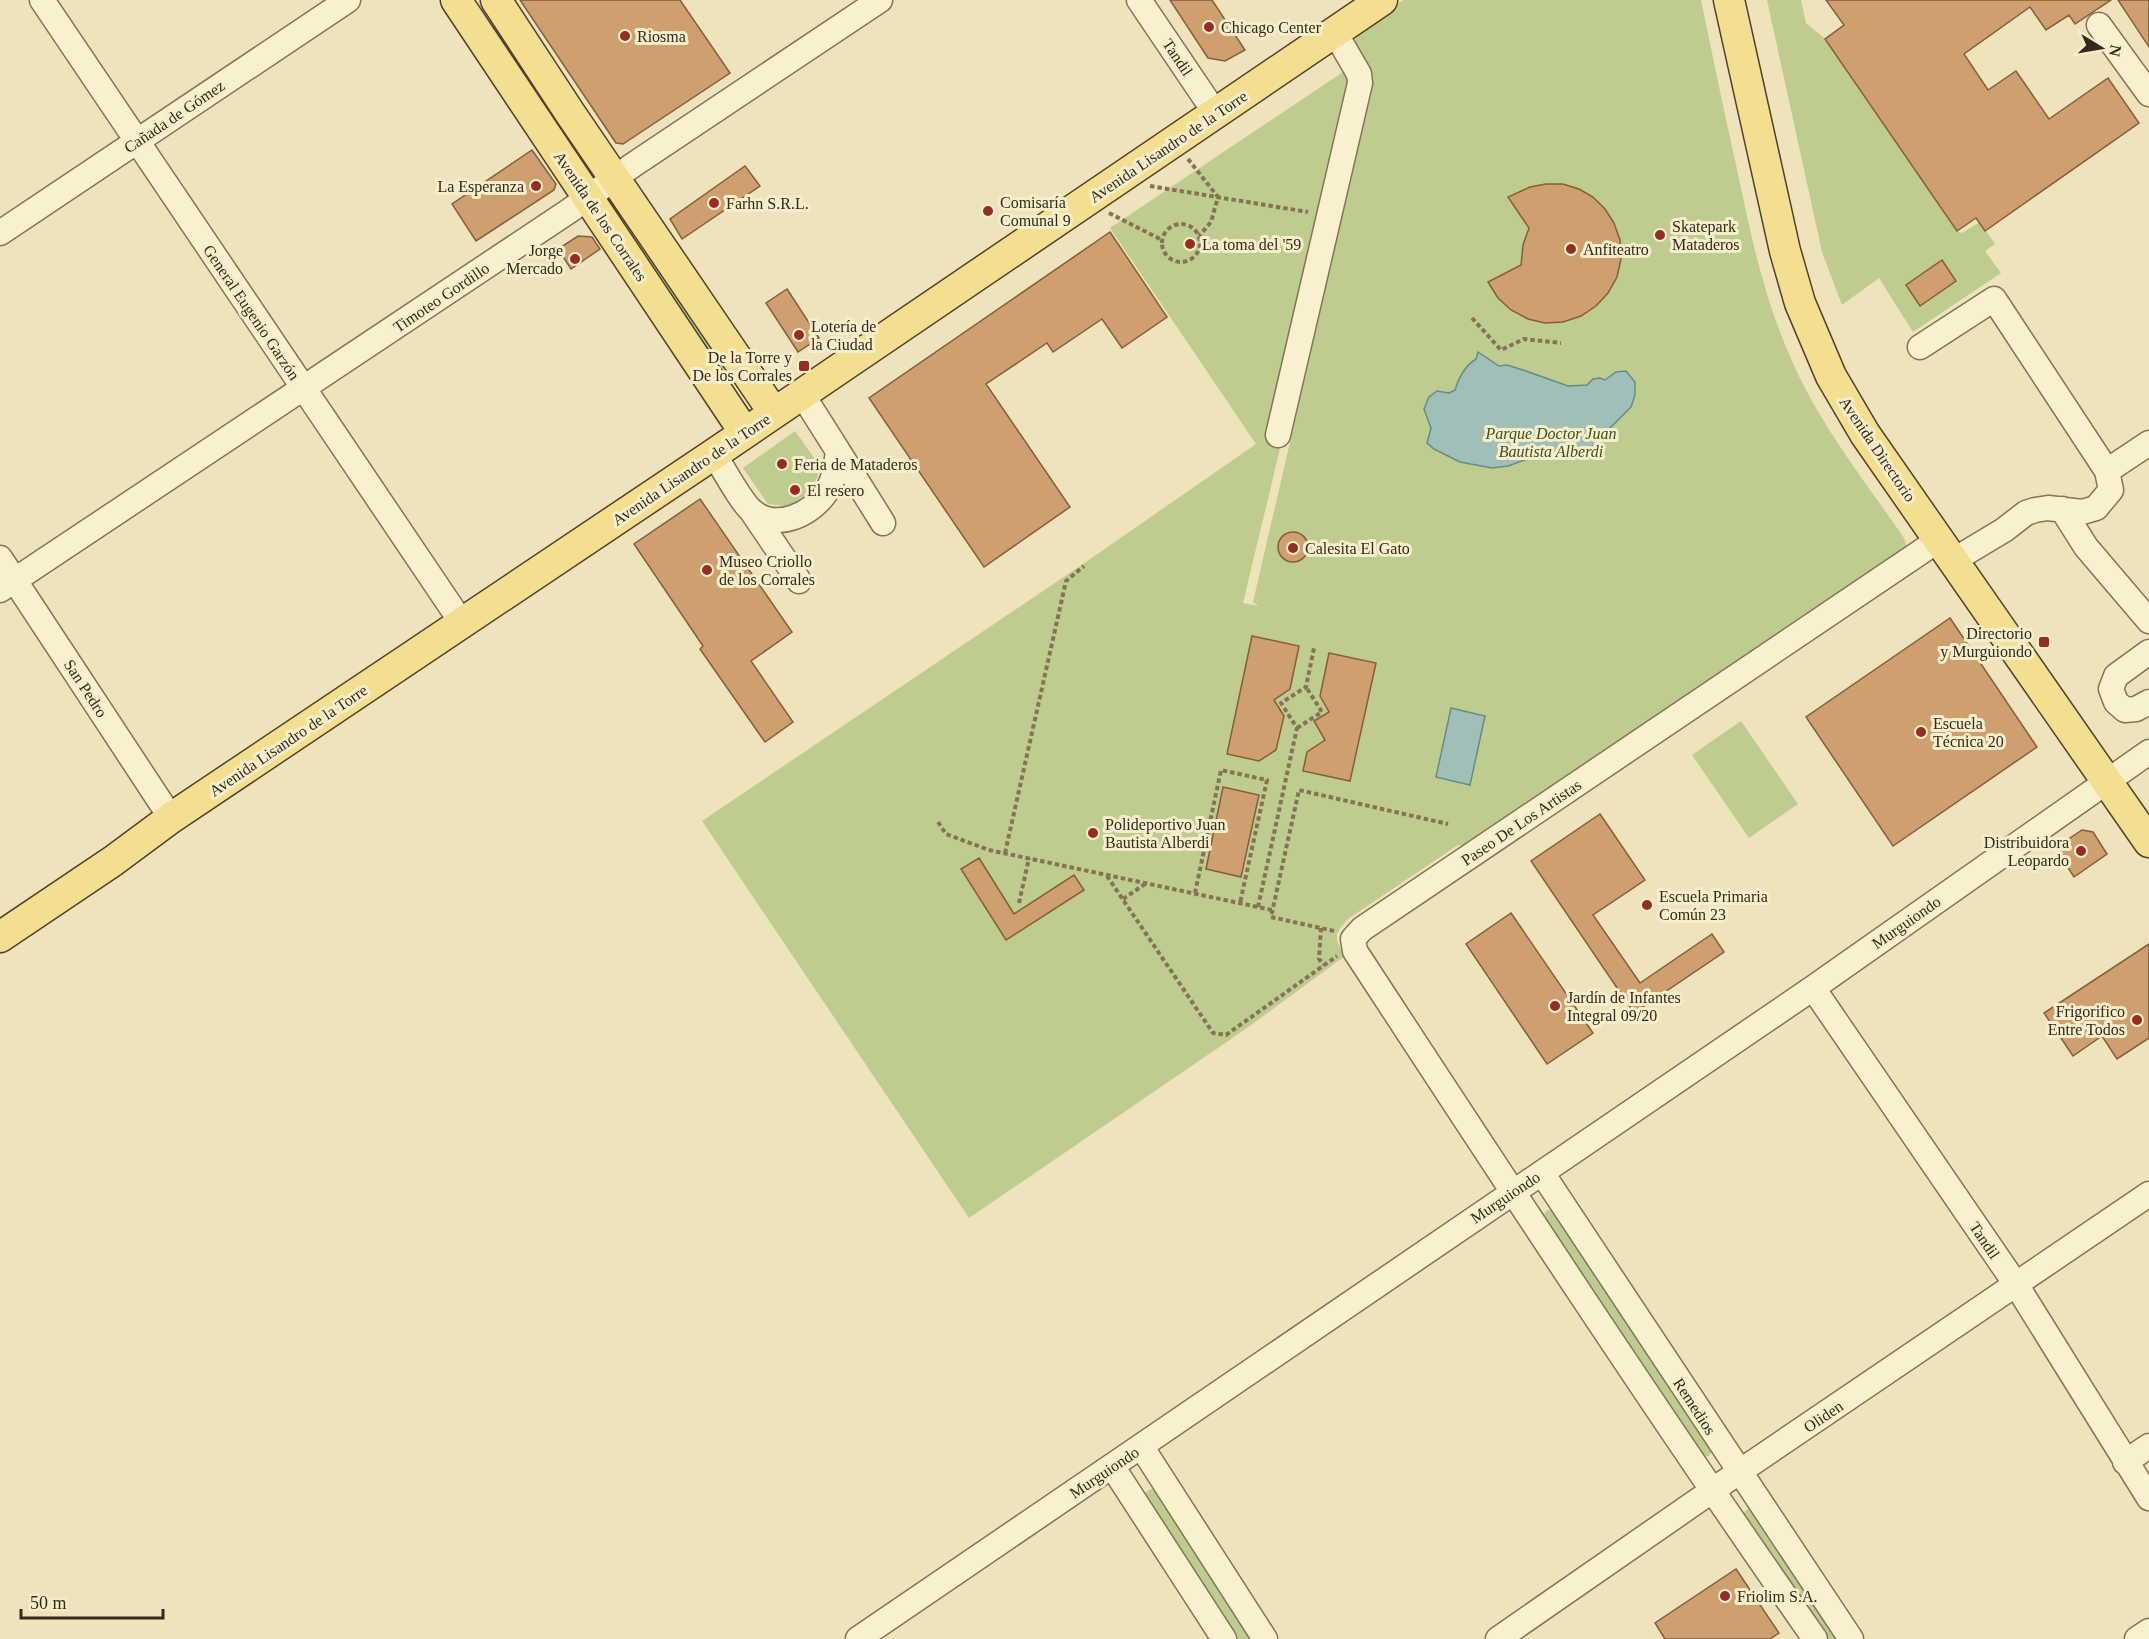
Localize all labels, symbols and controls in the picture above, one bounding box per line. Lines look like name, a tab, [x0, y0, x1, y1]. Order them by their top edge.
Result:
north arrow	[2071, 18, 2131, 78]
place label: Chicago Center	[1221, 19, 1322, 37]
marker: Chicago Center	[1202, 20, 1216, 34]
place label: Riosma	[637, 28, 686, 45]
marker: Riosma	[618, 29, 632, 43]
street label: Tandil	[1159, 36, 1196, 79]
text: N	[2106, 43, 2125, 58]
street label: Cañada de Gómez	[121, 77, 228, 156]
street label: Avenida Lisandro de la Torre	[1086, 87, 1250, 206]
street label: Avenida de los Corrales	[551, 148, 650, 284]
place label: La Esperanza	[437, 178, 524, 196]
marker: La Esperanza	[529, 179, 543, 193]
place label: Comisaría Comunal 9	[1000, 194, 1071, 229]
place label: Farhn S.R.L.	[726, 195, 809, 212]
marker: Farhn S.R.L.	[707, 196, 721, 210]
marker: Comisaría Comunal 9	[981, 204, 995, 218]
place label: Skatepark Mataderos	[1672, 218, 1740, 253]
marker: Skatepark Mataderos	[1653, 228, 1667, 242]
place label: La toma del '59	[1202, 236, 1301, 253]
marker: La toma del '59	[1183, 237, 1197, 251]
place label: Anfiteatro	[1583, 241, 1649, 258]
street label: General Eugenio Garzón	[199, 242, 303, 384]
place label: Jorge Mercado	[506, 242, 563, 277]
marker: Anfiteatro	[1564, 242, 1578, 256]
marker: Jorge Mercado	[568, 252, 582, 266]
street label: Timoteo Gordillo	[390, 259, 492, 336]
place label: Lotería de la Ciudad	[811, 318, 876, 353]
marker: Lotería de la Ciudad	[792, 328, 806, 342]
place label: De la Torre y De los Corrales	[692, 349, 792, 384]
marker: De la Torre y De los Corrales	[797, 359, 811, 373]
street label: Avenida Directorio	[1836, 394, 1919, 505]
street label: Avenida Lisandro de la Torre	[609, 410, 773, 529]
park label: Parque Doctor Juan Bautista Alberdi	[1485, 425, 1616, 460]
place label: Feria de Mataderos	[794, 456, 918, 473]
marker: Feria de Mataderos	[775, 457, 789, 471]
place label: El resero	[807, 482, 864, 499]
marker: El resero	[788, 483, 802, 497]
place label: Calesita El Gato	[1305, 540, 1410, 557]
marker: Calesita El Gato	[1286, 541, 1300, 555]
place label: Museo Criollo de los Corrales	[719, 553, 815, 588]
marker: Museo Criollo de los Corrales	[700, 563, 714, 577]
place label: Directorio y Murguiondo	[1940, 625, 2032, 661]
marker: Directorio y Murguiondo	[2037, 635, 2051, 649]
street label: San Pedro	[61, 656, 110, 720]
street label: Avenida Lisandro de la Torre	[206, 681, 370, 800]
place label: Escuela Técnica 20	[1933, 715, 2004, 750]
marker: Escuela Técnica 20	[1914, 725, 1928, 739]
street label: Paseo De Los Artistas	[1458, 776, 1584, 869]
place label: Polideportivo Juan Bautista Alberdi	[1105, 816, 1225, 851]
marker: Polideportivo Juan Bautista Alberdi	[1086, 826, 1100, 840]
place label: Distribuidora Leopardo	[1984, 834, 2069, 870]
marker: Distribuidora Leopardo	[2074, 844, 2088, 858]
place label: Escuela Primaria Común 23	[1659, 888, 1768, 923]
street label: Murguiondo	[1869, 893, 1944, 953]
marker: Escuela Primaria Común 23	[1640, 898, 1654, 912]
place label: Jardín de Infantes Integral 09/20	[1567, 989, 1681, 1025]
marker: Jardín de Infantes Integral 09/20	[1548, 999, 1562, 1013]
place label: Frigorifico Entre Todos	[2048, 1003, 2125, 1038]
marker: Frigorifico Entre Todos	[2130, 1013, 2144, 1027]
street label: Murguiondo	[1467, 1168, 1544, 1228]
street label: Tandil	[1966, 1219, 2003, 1262]
street label: Remedios	[1670, 1375, 1719, 1438]
street label: Oliden	[1800, 1397, 1846, 1436]
street label: Murguiondo	[1066, 1443, 1143, 1503]
scale bar	[21, 1582, 164, 1620]
place label: Friolim S.A.	[1737, 1588, 1817, 1605]
marker: Friolim S.A.	[1718, 1589, 1732, 1603]
text: 50 m	[30, 1593, 67, 1613]

